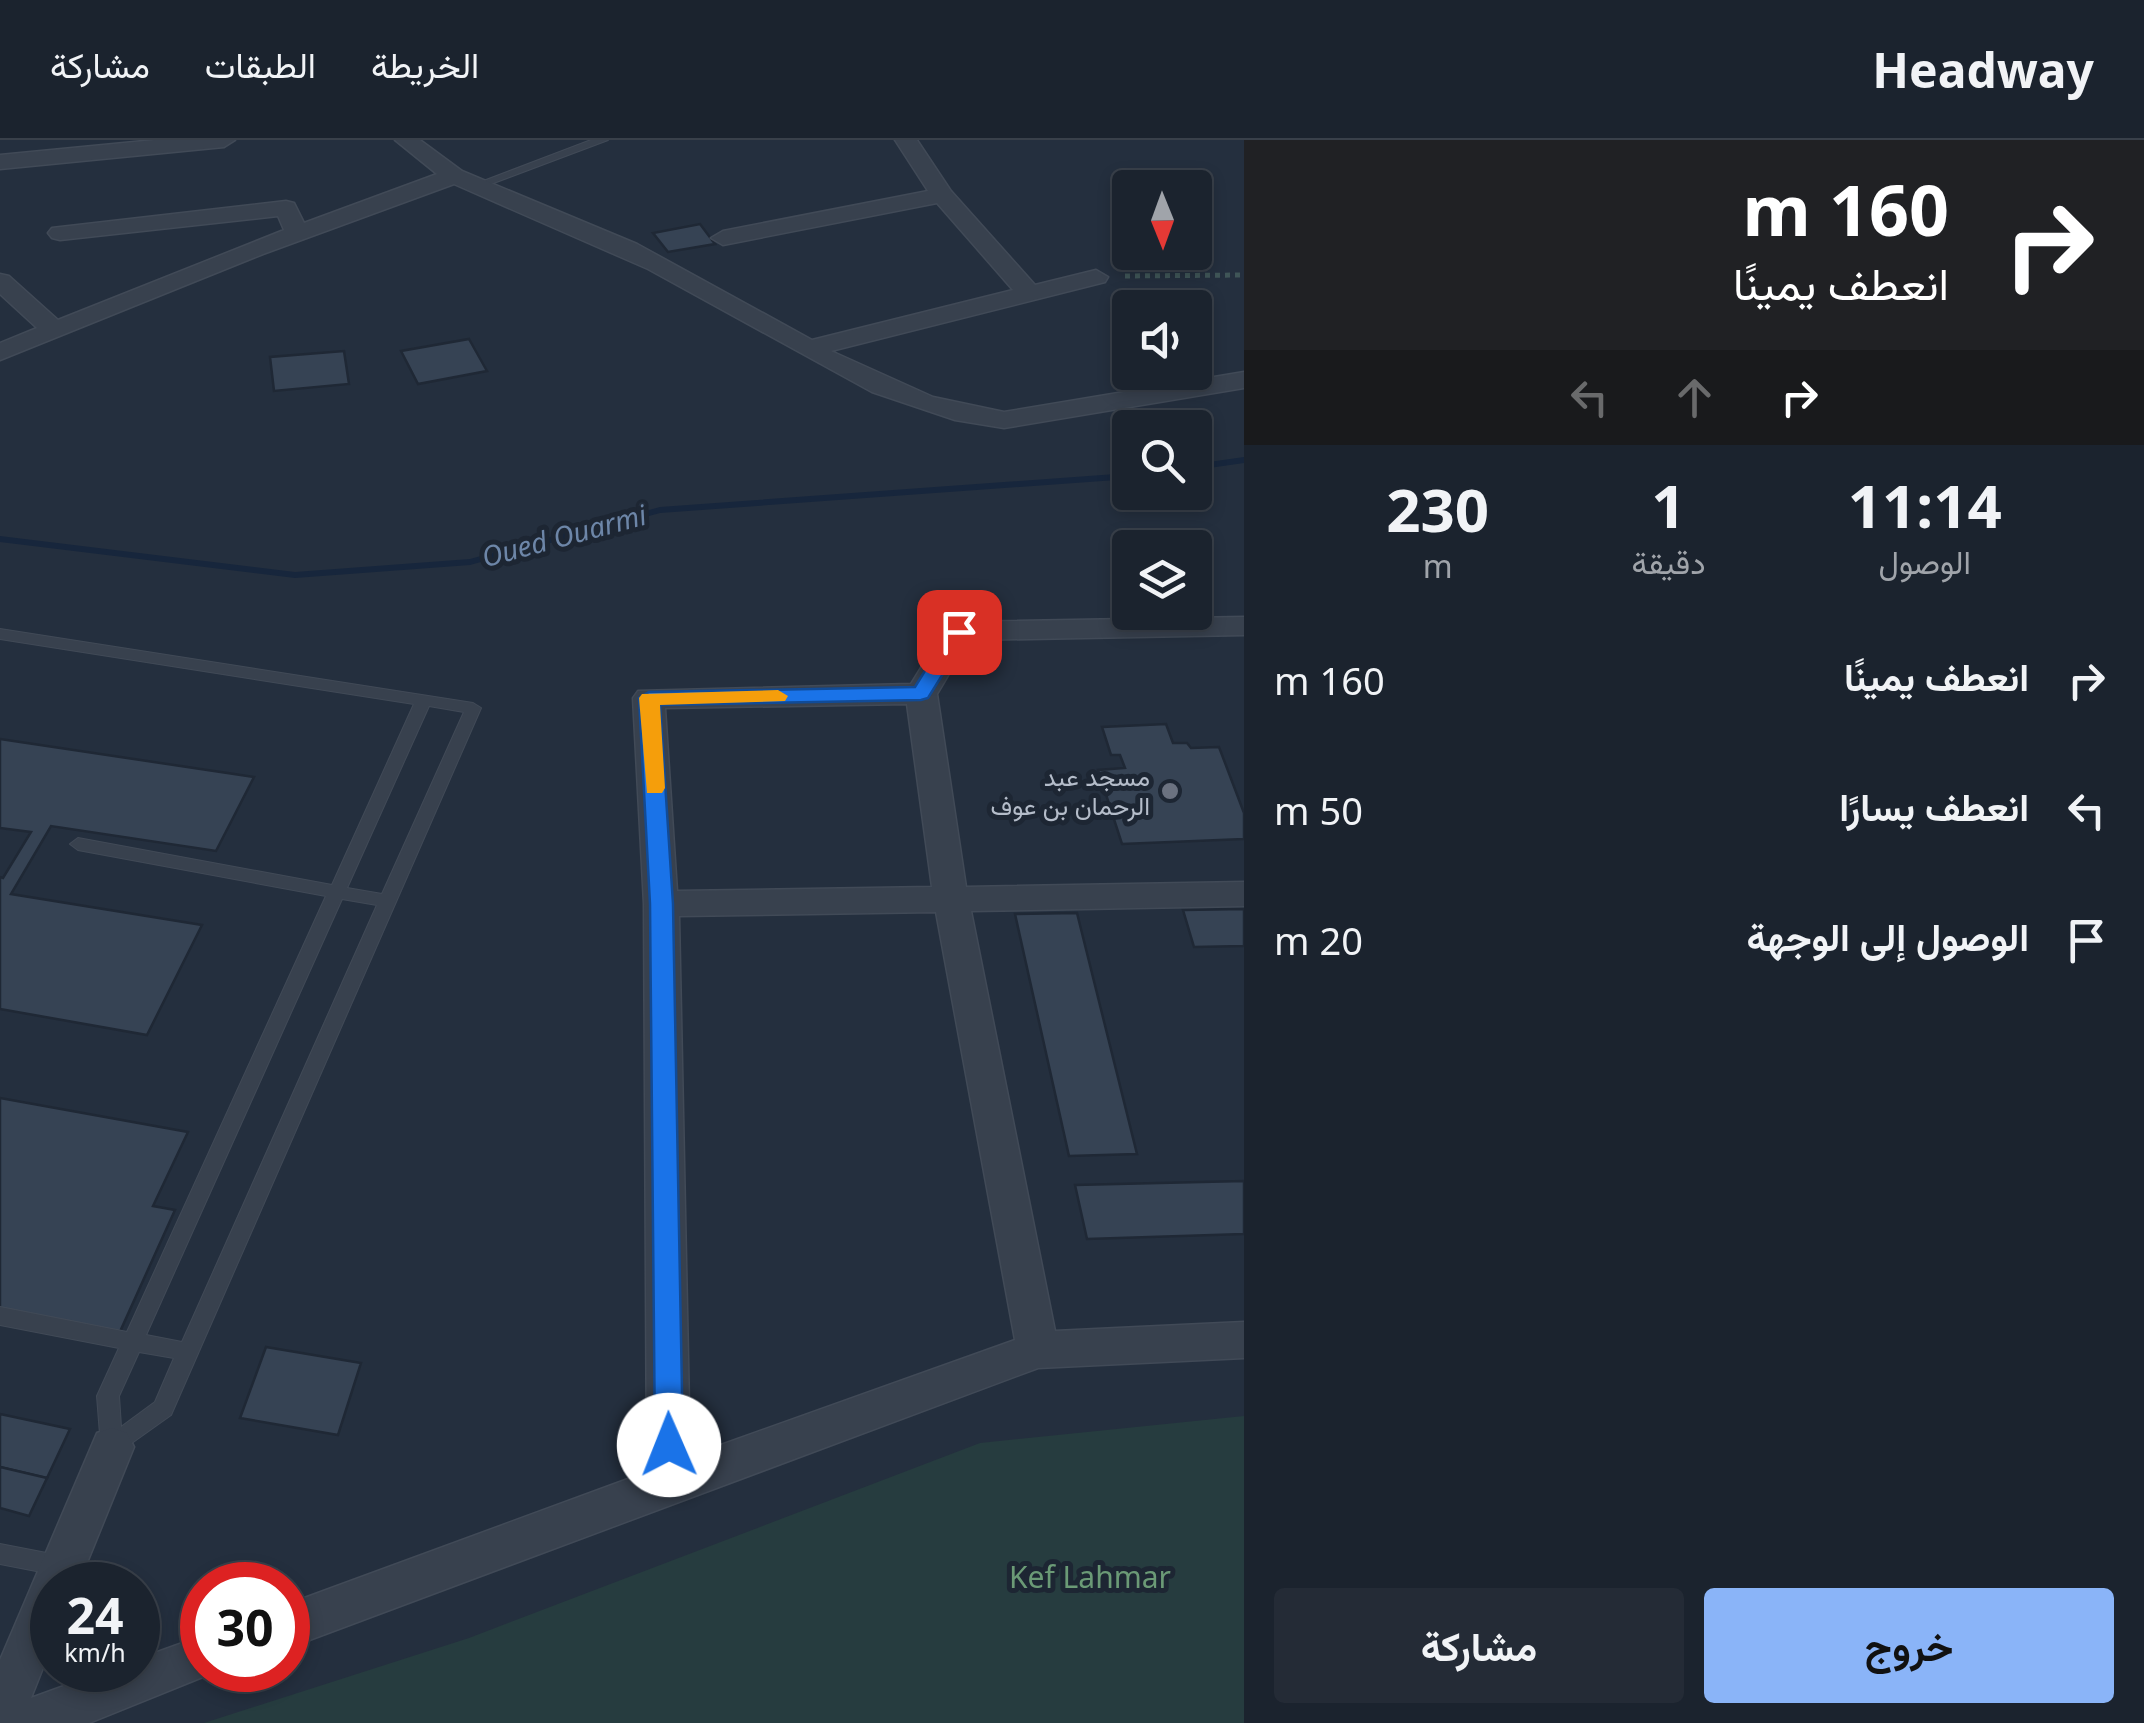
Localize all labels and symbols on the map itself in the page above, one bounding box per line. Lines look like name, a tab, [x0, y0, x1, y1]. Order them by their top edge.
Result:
north arrow	[1112, 170, 1212, 270]
water label: Oued Ouarmi	[477, 495, 651, 575]
pin	[917, 590, 1002, 675]
place label: مسجد عبد الرحمان بن عوف	[991, 759, 1150, 822]
marker: مسجد عبد الرحمان بن عوف	[1159, 780, 1181, 802]
position arrow	[617, 1393, 721, 1497]
park label: Kef Lahmar	[1009, 1556, 1171, 1597]
speed limit sign: 30	[180, 1562, 310, 1692]

